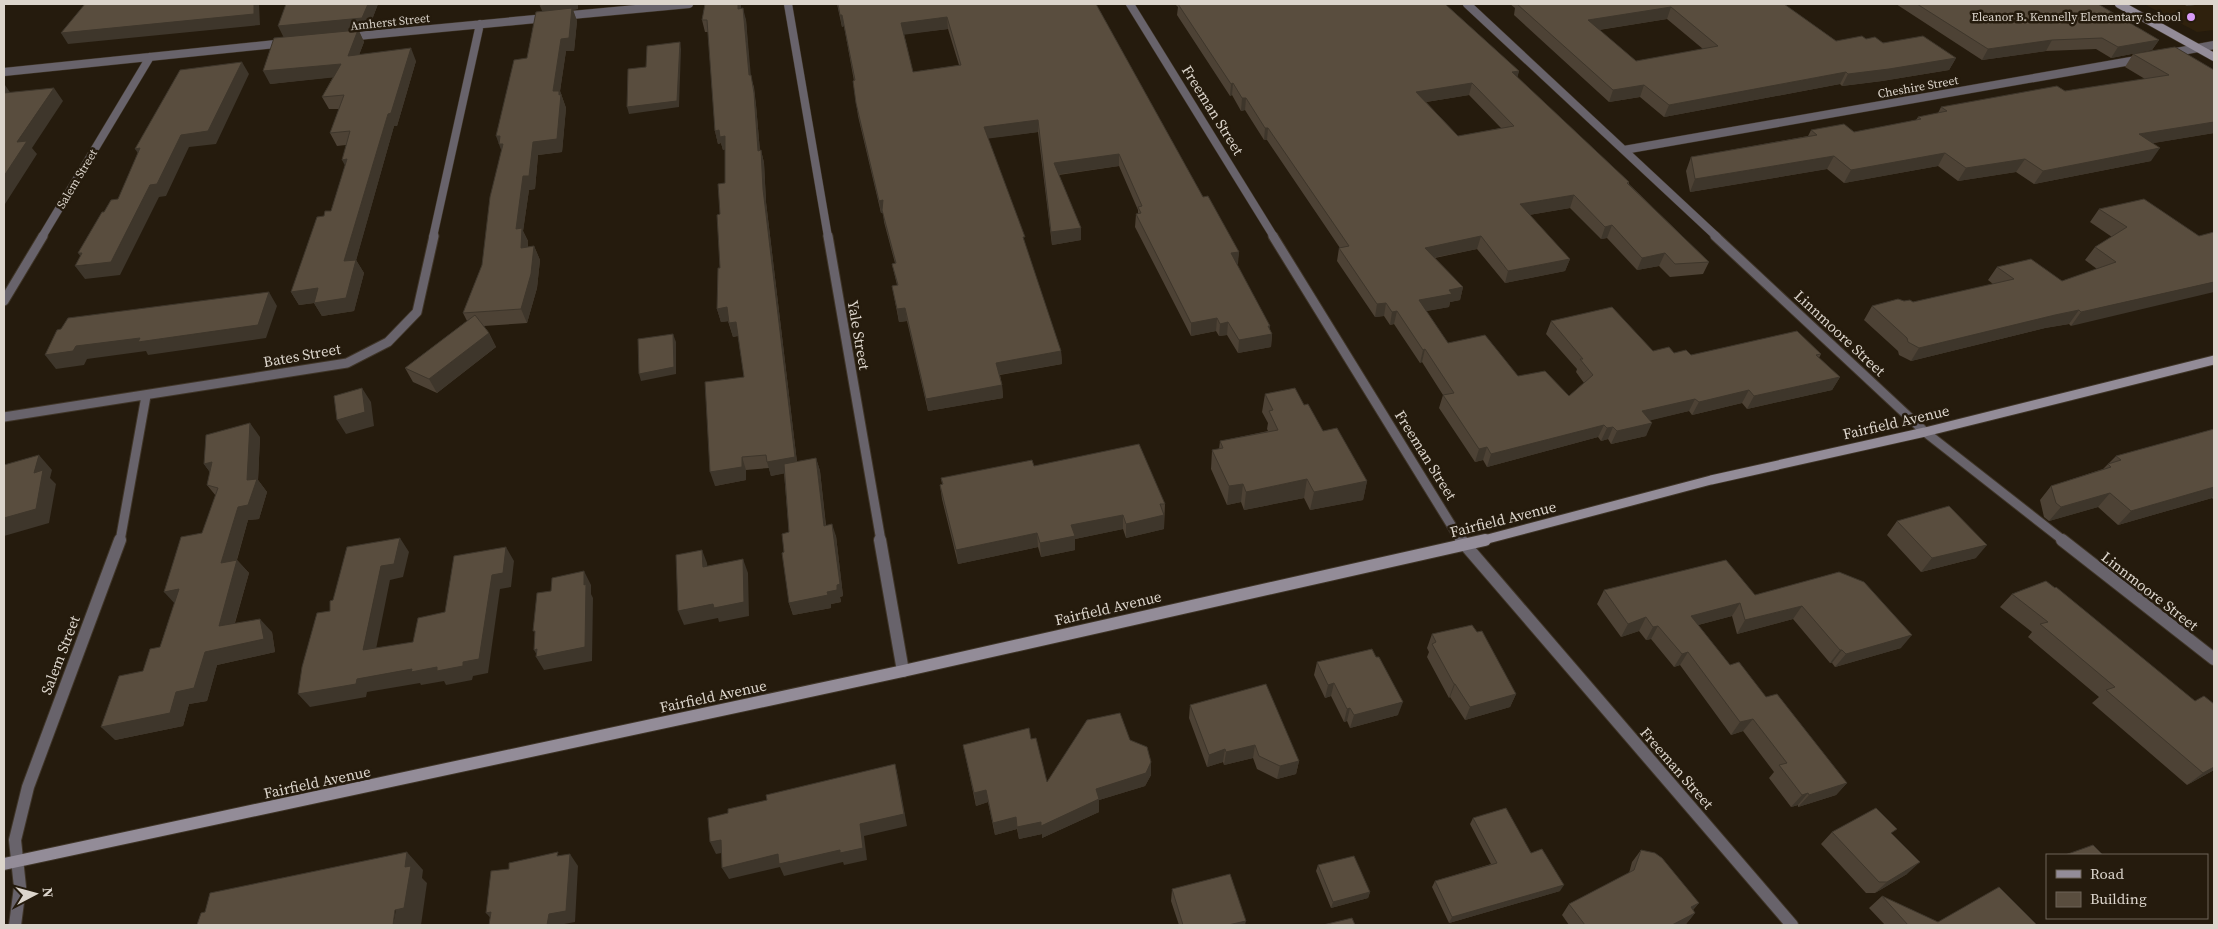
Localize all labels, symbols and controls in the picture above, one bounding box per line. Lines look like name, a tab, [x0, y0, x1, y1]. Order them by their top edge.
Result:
place label: Eleanor B. Kennelly Elementary School	[1972, 9, 2181, 25]
street label: Amherst Street	[349, 10, 431, 34]
marker: Eleanor B. Kennelly Elementary School	[2185, 11, 2197, 23]
street label: Freeman Street	[1177, 61, 1249, 159]
street label: Cheshire Street	[1876, 72, 1960, 102]
street label: Salem Street	[53, 146, 101, 212]
street label: Linnmoore Street	[1790, 285, 1890, 381]
street label: Yale Street	[843, 299, 875, 372]
street label: Bates Street	[262, 338, 343, 372]
street label: Fairfield Avenue	[1841, 399, 1952, 444]
street label: Freeman Street	[1390, 406, 1462, 504]
street label: Fairfield Avenue	[1448, 496, 1559, 542]
street label: Linnmoore Street	[2097, 546, 2203, 636]
street label: Fairfield Avenue	[1053, 585, 1164, 630]
street label: Salem Street	[35, 612, 85, 698]
street label: Fairfield Avenue	[658, 674, 769, 718]
street label: Freeman Street	[1636, 723, 1719, 814]
street label: Fairfield Avenue	[262, 760, 373, 804]
legend	[2046, 854, 2208, 919]
text: Road	[2090, 863, 2124, 884]
north arrow	[10, 869, 60, 919]
text: N	[37, 887, 58, 899]
text: Building	[2090, 888, 2147, 909]

